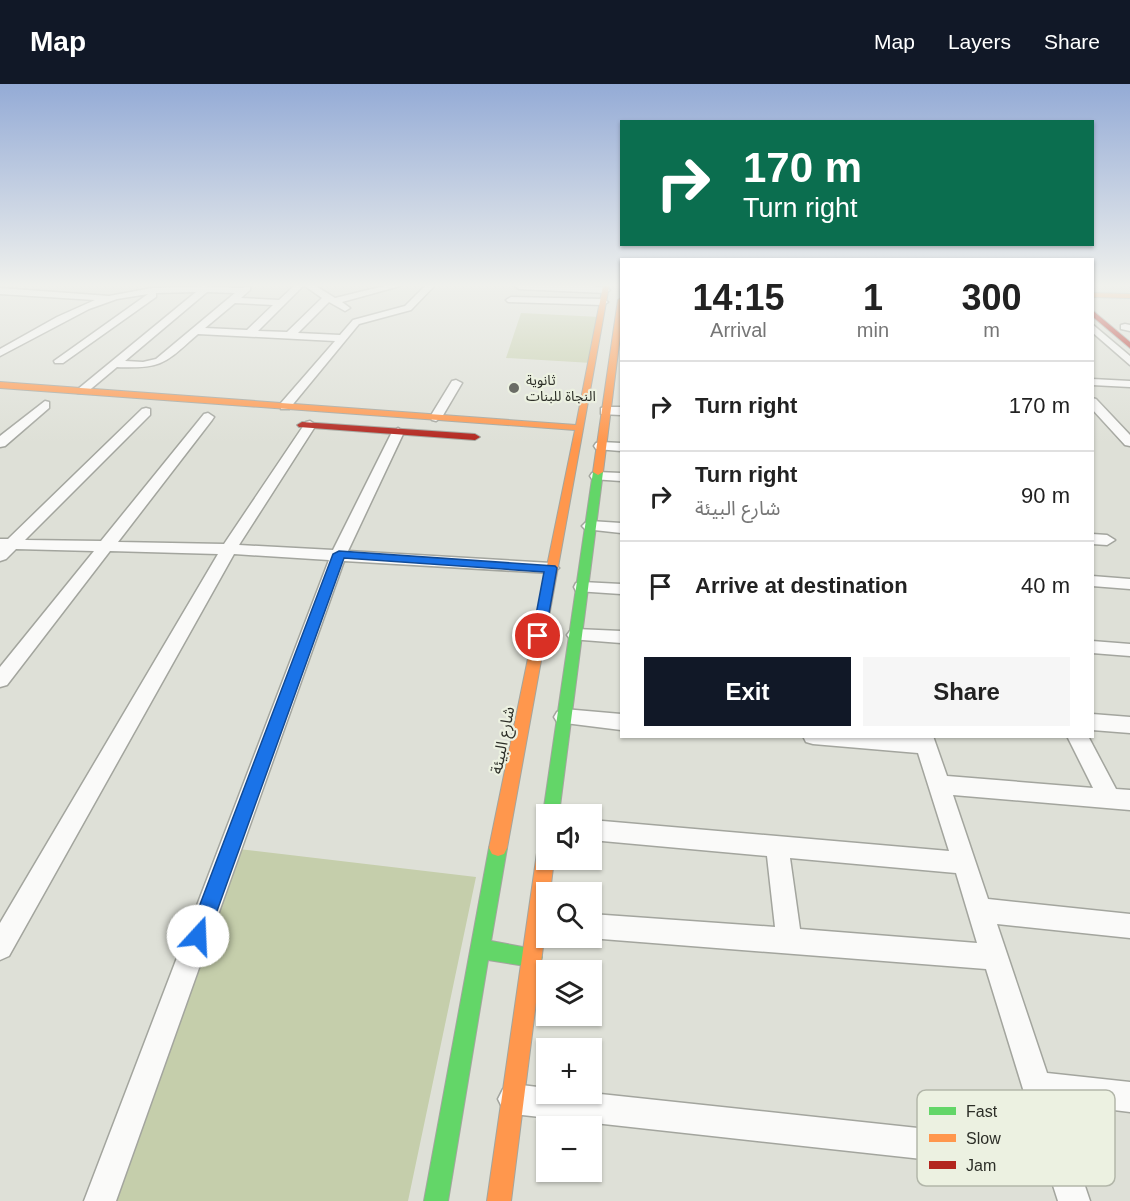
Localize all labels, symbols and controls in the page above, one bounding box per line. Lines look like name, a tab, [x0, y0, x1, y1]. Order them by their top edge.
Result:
text: Map	[30, 26, 86, 57]
text: Map	[874, 30, 915, 53]
text: Layers	[948, 30, 1011, 53]
text: Share	[1044, 30, 1100, 53]
icon: right	[644, 144, 722, 222]
text: 170 m	[743, 144, 862, 191]
text: Turn right	[743, 193, 858, 223]
text: 14:15	[692, 277, 784, 318]
text: 1	[863, 277, 883, 318]
text: 300	[961, 277, 1022, 318]
text: Arrival	[710, 319, 767, 341]
text: min	[857, 319, 889, 341]
text: m	[983, 319, 1000, 341]
place label: ثانوية النجاة للبنات	[526, 372, 596, 404]
marker: ثانوية النجاة للبنات	[507, 381, 521, 395]
icon: right	[644, 390, 677, 423]
text: Turn right	[695, 393, 797, 418]
text: 170 m	[1009, 393, 1070, 418]
text: Turn right	[695, 462, 797, 487]
icon: right	[644, 480, 677, 513]
text: 90 m	[1021, 483, 1070, 508]
text: شارع البيئة	[695, 497, 780, 519]
icon: arrive	[644, 570, 677, 603]
text: Arrive at destination	[695, 573, 908, 598]
text: 40 m	[1021, 573, 1070, 598]
pin	[512, 610, 563, 661]
icon: arrive	[521, 619, 554, 652]
button: Exit	[644, 657, 851, 726]
button: Share	[863, 657, 1070, 726]
street label: شارع البيئة	[488, 705, 521, 776]
map controls	[536, 804, 602, 1182]
button: sound	[536, 804, 602, 870]
button: search	[536, 882, 602, 948]
position arrow	[166, 904, 230, 968]
button: layers	[536, 960, 602, 1026]
button: +	[536, 1038, 602, 1104]
legend	[917, 1090, 1115, 1186]
text: Fast	[966, 1103, 998, 1120]
button: −	[536, 1116, 602, 1182]
text: Slow	[966, 1130, 1001, 1147]
text: Jam	[966, 1157, 996, 1174]

